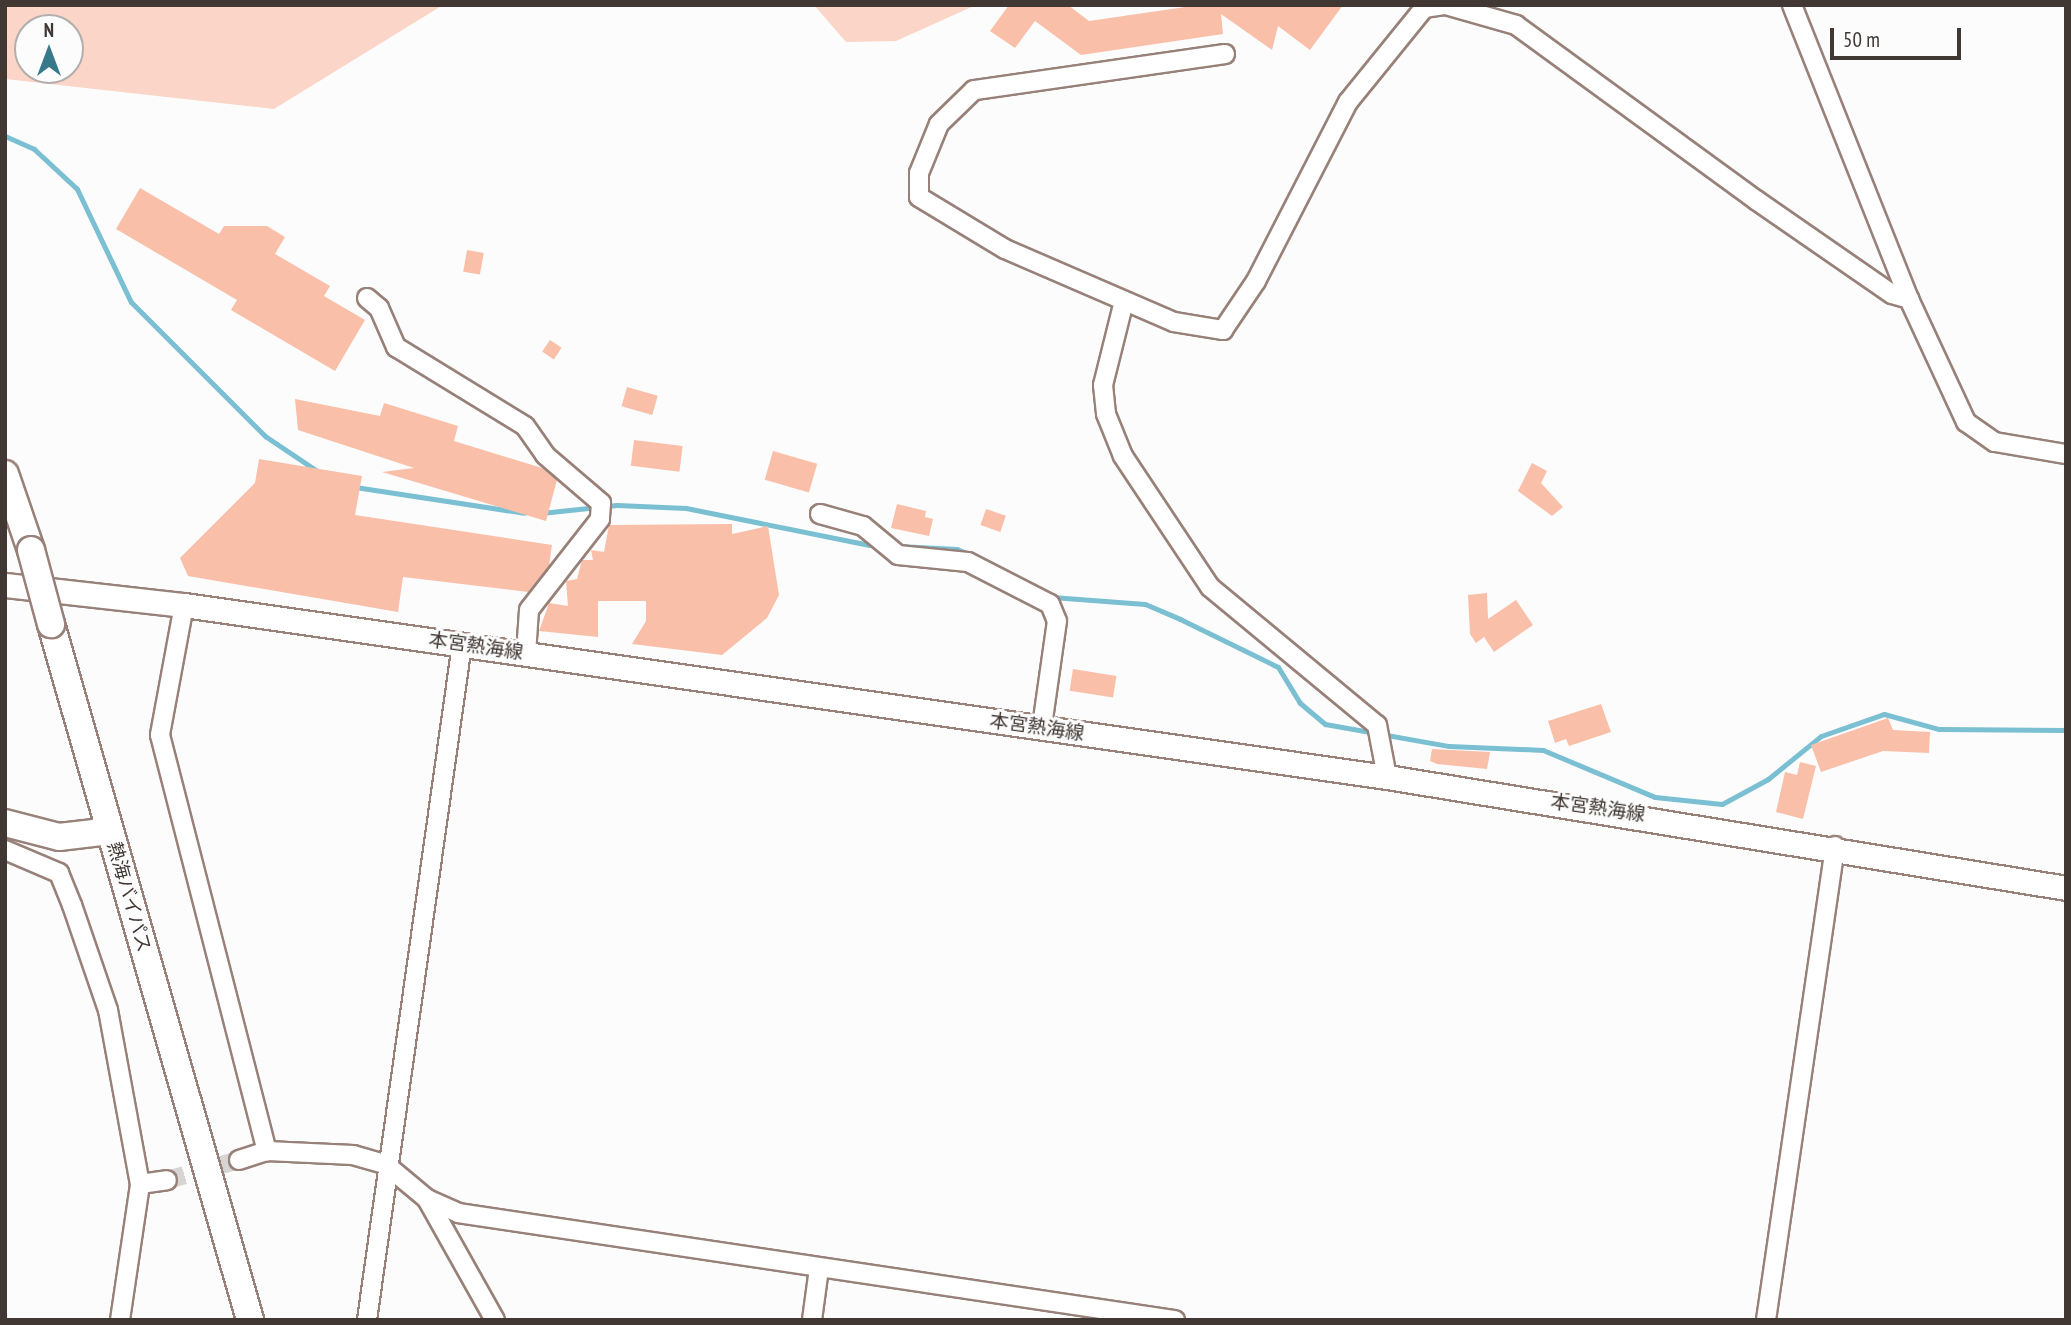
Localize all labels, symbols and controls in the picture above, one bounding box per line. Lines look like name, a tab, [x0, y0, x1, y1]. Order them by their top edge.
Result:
north arrow	[14, 14, 84, 84]
scale bar	[1833, 14, 1964, 58]
text: N	[44, 18, 54, 42]
text: 50 m	[1843, 26, 1880, 53]
street label: 本宮熱海線	[427, 628, 525, 664]
street label: 本宮熱海線	[988, 709, 1086, 745]
street label: 本宮熱海線	[1549, 790, 1647, 826]
street label: 熱海バイパス	[102, 839, 156, 955]

